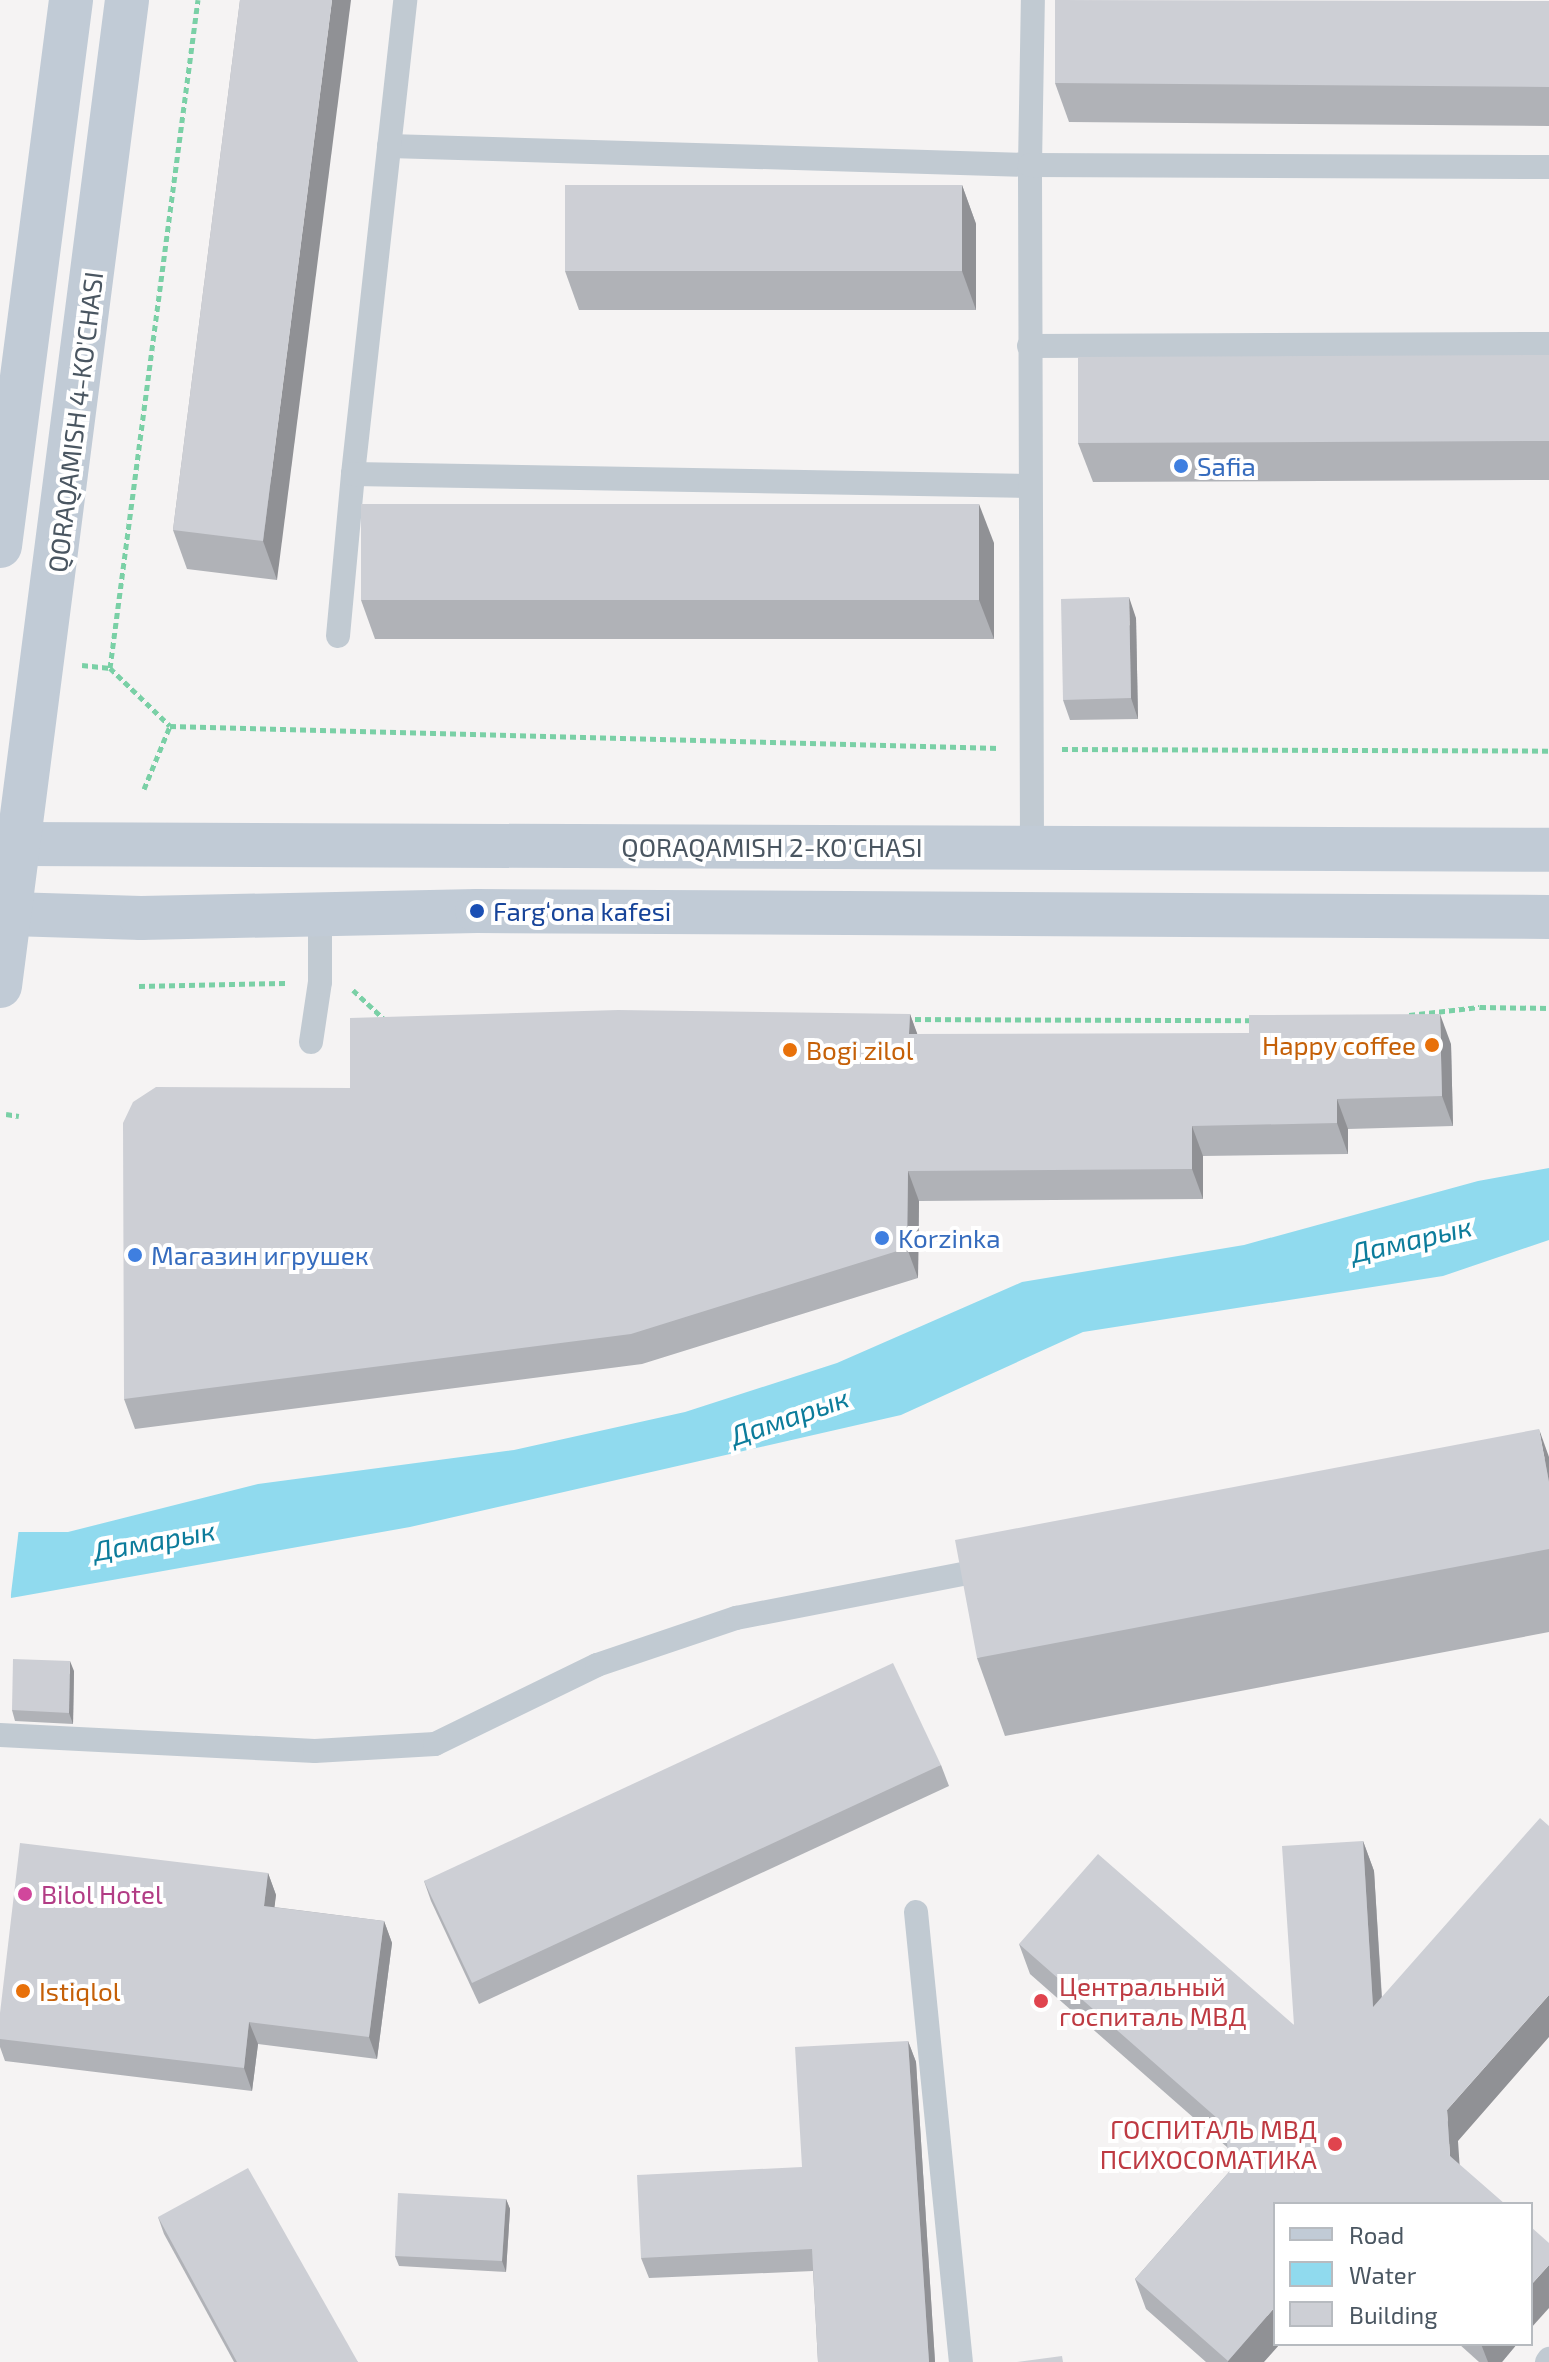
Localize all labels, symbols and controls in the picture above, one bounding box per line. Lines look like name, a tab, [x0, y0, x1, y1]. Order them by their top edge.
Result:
street label: QORAQAMISH 4-KO'CHASI	[41, 270, 109, 574]
place label: Safia	[1197, 450, 1256, 482]
marker: Safia	[1172, 457, 1190, 475]
street label: QORAQAMISH 2-KO'CHASI	[621, 831, 923, 863]
place label: Farg‘ona kafesi	[493, 895, 671, 927]
marker: Farg‘ona kafesi	[468, 902, 486, 920]
place label: Happy coffee	[1261, 1029, 1416, 1061]
place label: Bogi zilol	[806, 1034, 914, 1066]
marker: Happy coffee	[1423, 1036, 1441, 1054]
marker: Bogi zilol	[781, 1041, 799, 1059]
water label: Дамарык	[1347, 1209, 1475, 1269]
place label: Korzinka	[898, 1222, 1001, 1254]
marker: Korzinka	[873, 1229, 891, 1247]
place label: Магазин игрушек	[151, 1239, 369, 1271]
marker: Магазин игрушек	[126, 1246, 144, 1264]
water label: Дамарык	[725, 1380, 853, 1452]
water label: Дамарык	[90, 1513, 218, 1567]
place label: Bilol Hotel	[41, 1878, 163, 1910]
marker: Bilol Hotel	[16, 1885, 34, 1903]
place label: Центральный госпиталь МВД	[1059, 1970, 1246, 2032]
place label: Istiqlol	[39, 1975, 120, 2007]
marker: Istiqlol	[14, 1982, 32, 2000]
marker: Центральный госпиталь МВД	[1030, 1990, 1052, 2012]
place label: ГОСПИТАЛЬ МВД ПСИХОСОМАТИКА	[1100, 2113, 1317, 2174]
marker: ГОСПИТАЛЬ МВД ПСИХОСОМАТИКА	[1324, 2133, 1346, 2155]
legend	[1273, 2202, 1533, 2346]
text: Road	[1349, 2220, 1404, 2249]
text: Water	[1349, 2260, 1416, 2289]
text: Building	[1349, 2300, 1438, 2329]

